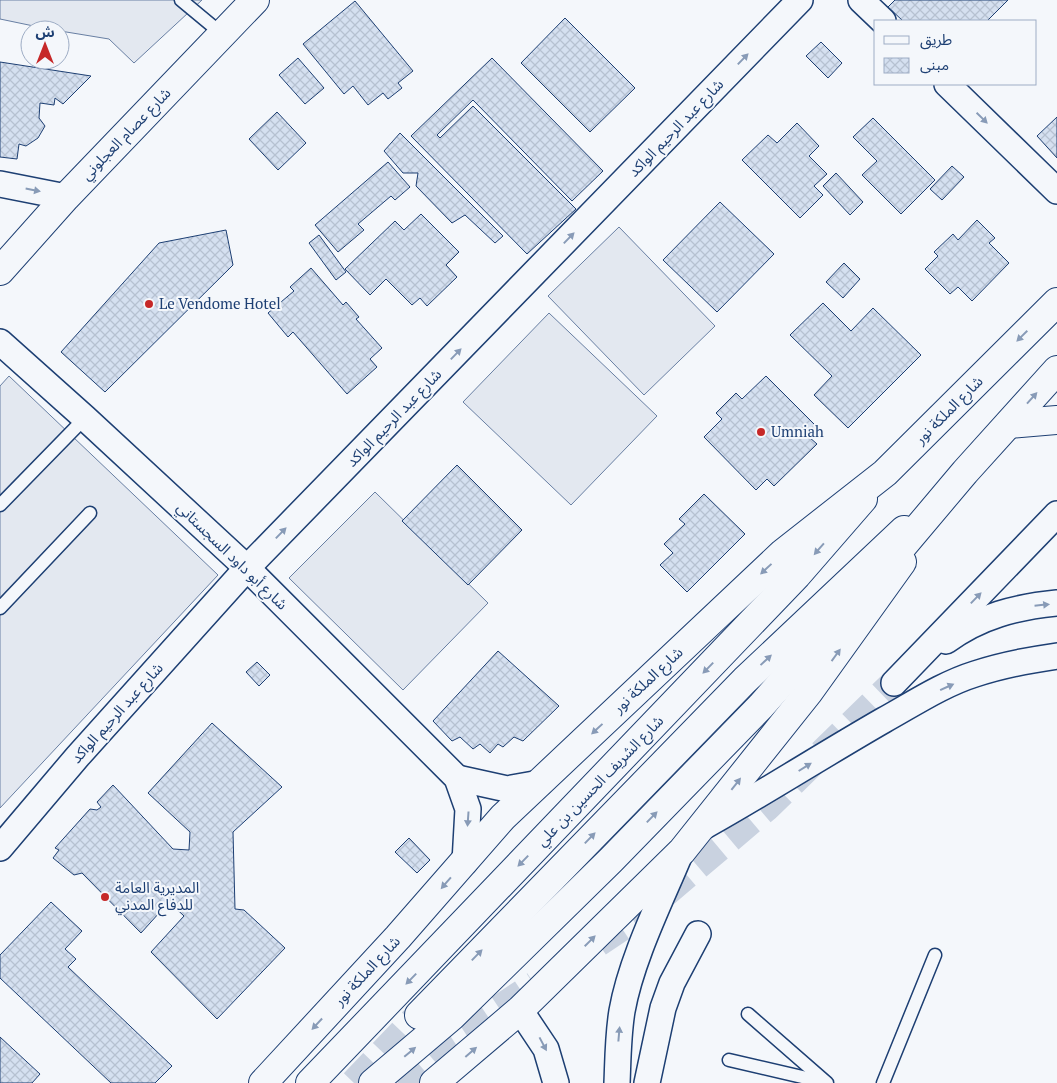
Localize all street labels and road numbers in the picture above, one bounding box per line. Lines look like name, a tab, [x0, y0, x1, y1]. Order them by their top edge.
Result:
street label: شارع عبد الرحيم الواكد	[623, 74, 730, 183]
street label: شارع عصام العجلوني	[76, 83, 177, 186]
street label: شارع عبد الرحيم الواكد	[341, 364, 448, 473]
street label: شارع الملكة نور	[909, 371, 989, 451]
street label: شارع أبو داود السجستاني	[171, 497, 293, 616]
street label: شارع الملكة نور	[607, 642, 689, 720]
street label: شارع عبد الرحيم الواكد	[66, 658, 169, 769]
street label: شارع الشريف الحسين بن علي	[531, 710, 670, 852]
street label: شارع الملكة نور	[328, 931, 406, 1012]

